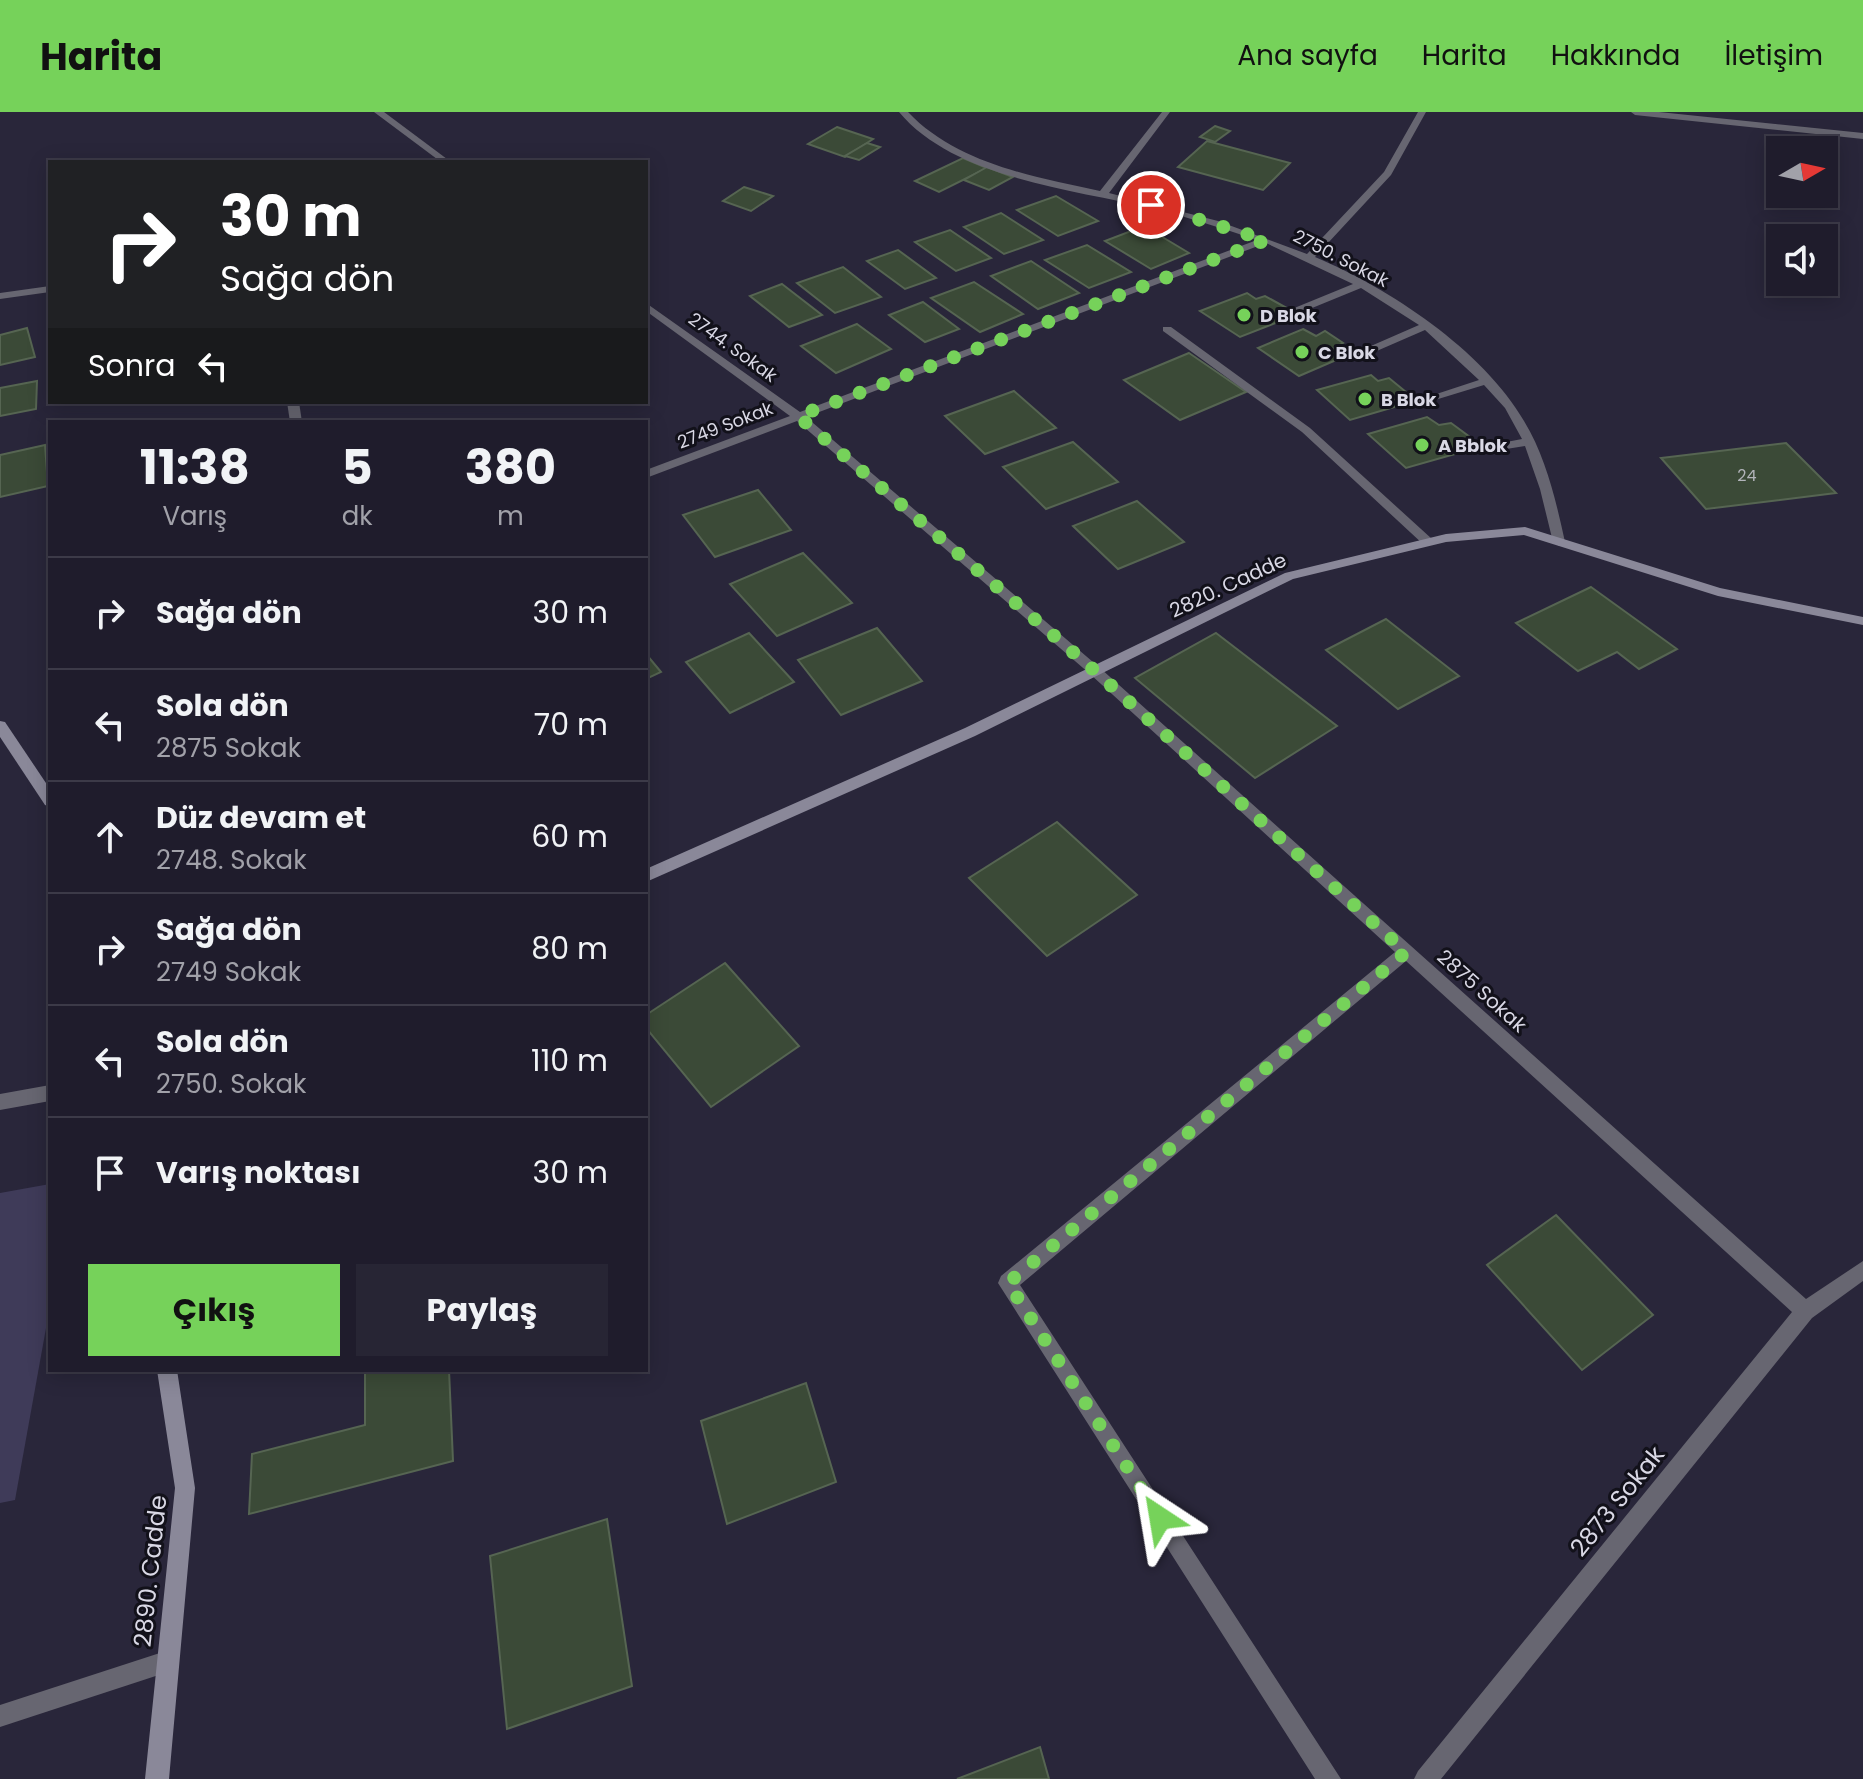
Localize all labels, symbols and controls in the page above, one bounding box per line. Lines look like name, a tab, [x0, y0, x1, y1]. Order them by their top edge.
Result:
text: Harita	[40, 30, 162, 83]
text: Ana sayfa	[1237, 36, 1378, 75]
text: Harita	[1422, 36, 1507, 75]
text: Hakkında	[1551, 36, 1680, 75]
text: İletişim	[1724, 36, 1823, 75]
north arrow	[1766, 136, 1838, 208]
map controls	[1766, 136, 1838, 296]
pin	[1117, 171, 1185, 239]
text: 30 m	[220, 177, 362, 256]
icon: arrive	[1129, 183, 1173, 227]
icon: right	[88, 192, 192, 296]
street label: 2750. Sokak	[1289, 223, 1394, 293]
button: sound	[1766, 224, 1838, 296]
text: Sağa dön	[220, 253, 394, 304]
place label: D Blok	[1260, 303, 1318, 328]
street label: 2744. Sokak	[684, 306, 783, 388]
marker: D Blok	[1235, 306, 1253, 324]
place label: C Blok	[1318, 340, 1376, 365]
marker: C Blok	[1293, 343, 1311, 361]
text: Sonra	[88, 344, 175, 387]
icon: left	[191, 344, 235, 388]
place label: B Blok	[1381, 387, 1437, 412]
marker: B Blok	[1356, 390, 1374, 408]
street label: 2749 Sokak	[674, 395, 777, 455]
place label: A Bblok	[1438, 433, 1508, 458]
text: 11:38	[140, 434, 250, 501]
text: 5	[342, 434, 373, 501]
text: 380	[465, 434, 556, 501]
marker: A Bblok	[1413, 436, 1431, 454]
house number: 24	[1737, 464, 1757, 487]
text: Varış	[162, 498, 227, 534]
text: dk	[342, 498, 373, 534]
text: m	[497, 498, 524, 534]
street label: 2820. Cadde	[1165, 546, 1291, 624]
icon: right	[88, 591, 132, 635]
text: Sağa dön	[156, 591, 302, 634]
text: 30 m	[533, 591, 608, 634]
text: Sola dön	[156, 684, 289, 727]
icon: left	[88, 703, 132, 747]
text: 70 m	[534, 703, 608, 746]
text: 2875 Sokak	[156, 730, 301, 766]
text: Düz devam et	[156, 796, 366, 839]
icon: ahead	[88, 815, 132, 859]
text: 60 m	[531, 815, 608, 858]
text: 2748. Sokak	[156, 842, 307, 878]
text: Sağa dön	[156, 908, 302, 951]
icon: right	[88, 927, 132, 971]
text: 80 m	[531, 927, 608, 970]
street label: 2875 Sokak	[1431, 943, 1533, 1039]
text: 2749 Sokak	[156, 954, 301, 990]
text: Sola dön	[156, 1020, 289, 1063]
icon: left	[88, 1039, 132, 1083]
text: 110 m	[531, 1039, 608, 1082]
text: 2750. Sokak	[156, 1066, 306, 1102]
icon: arrive	[88, 1151, 132, 1195]
text: Varış noktası	[156, 1151, 361, 1194]
text: 30 m	[533, 1151, 608, 1194]
button: Çıkış	[88, 1264, 340, 1356]
button: Paylaş	[356, 1264, 608, 1356]
street label: 2873 Sokak	[1562, 1438, 1672, 1563]
position arrow	[1118, 1476, 1202, 1560]
street label: 2890. Cadde	[126, 1493, 174, 1649]

